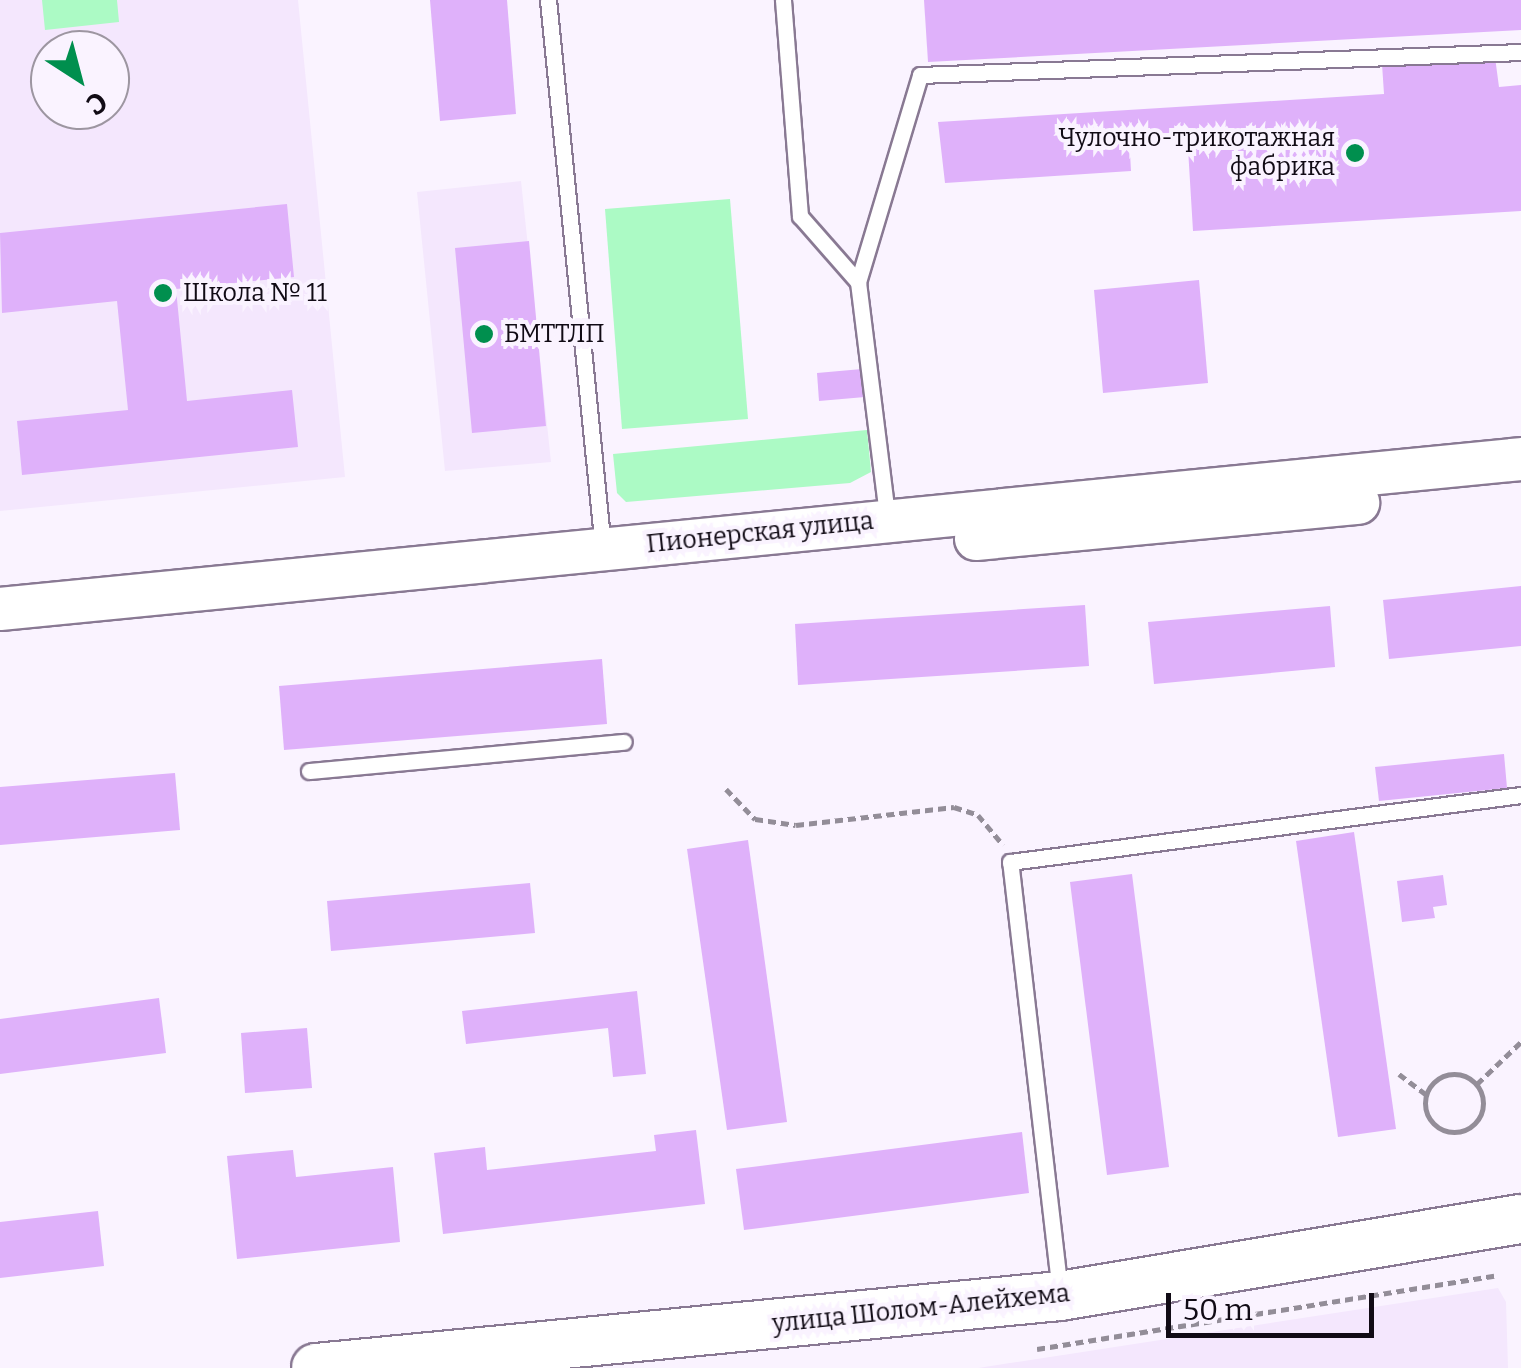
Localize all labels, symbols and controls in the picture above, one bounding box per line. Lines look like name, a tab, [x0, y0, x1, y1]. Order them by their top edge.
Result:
north arrow	[30, 30, 130, 130]
text: С	[80, 85, 114, 122]
place label: Чулочно-трикотажная фабрика	[1059, 124, 1335, 183]
marker: Чулочно-трикотажная фабрика	[1344, 142, 1366, 164]
place label: Школа № 11	[183, 278, 327, 308]
marker: Школа № 11	[152, 282, 174, 304]
place label: БМТТЛП	[504, 319, 605, 349]
marker: БМТТЛП	[473, 323, 495, 345]
street label: Пионерская улица	[645, 506, 875, 560]
scale bar	[1171, 1273, 1378, 1335]
street label: улица Шолом-Алейхема	[771, 1278, 1071, 1340]
text: 50 m	[1183, 1292, 1253, 1328]

